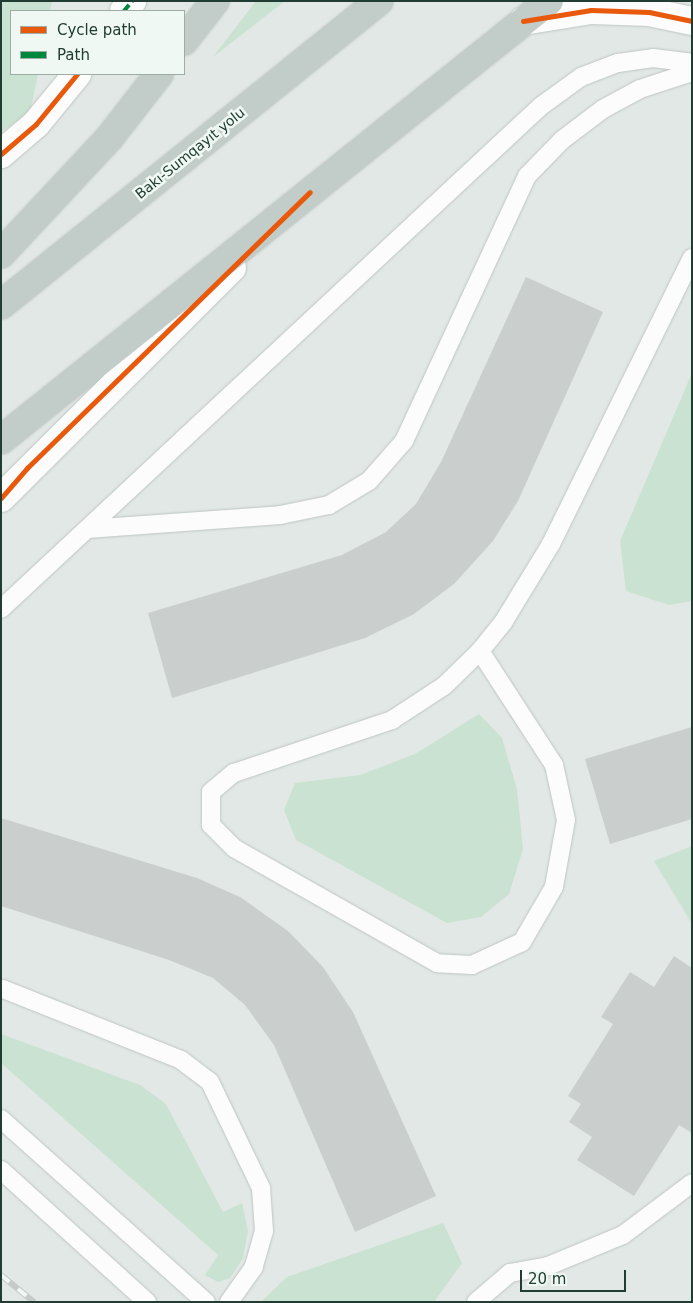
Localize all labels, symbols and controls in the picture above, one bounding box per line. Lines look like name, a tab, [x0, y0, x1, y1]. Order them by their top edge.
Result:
legend	[10, 10, 185, 75]
text: Cycle path	[57, 21, 137, 39]
text: Path	[57, 46, 90, 64]
street label: Bakı-Sumqayıt yolu	[132, 104, 248, 202]
scale bar	[523, 1260, 629, 1292]
text: 20 m	[528, 1270, 566, 1288]

